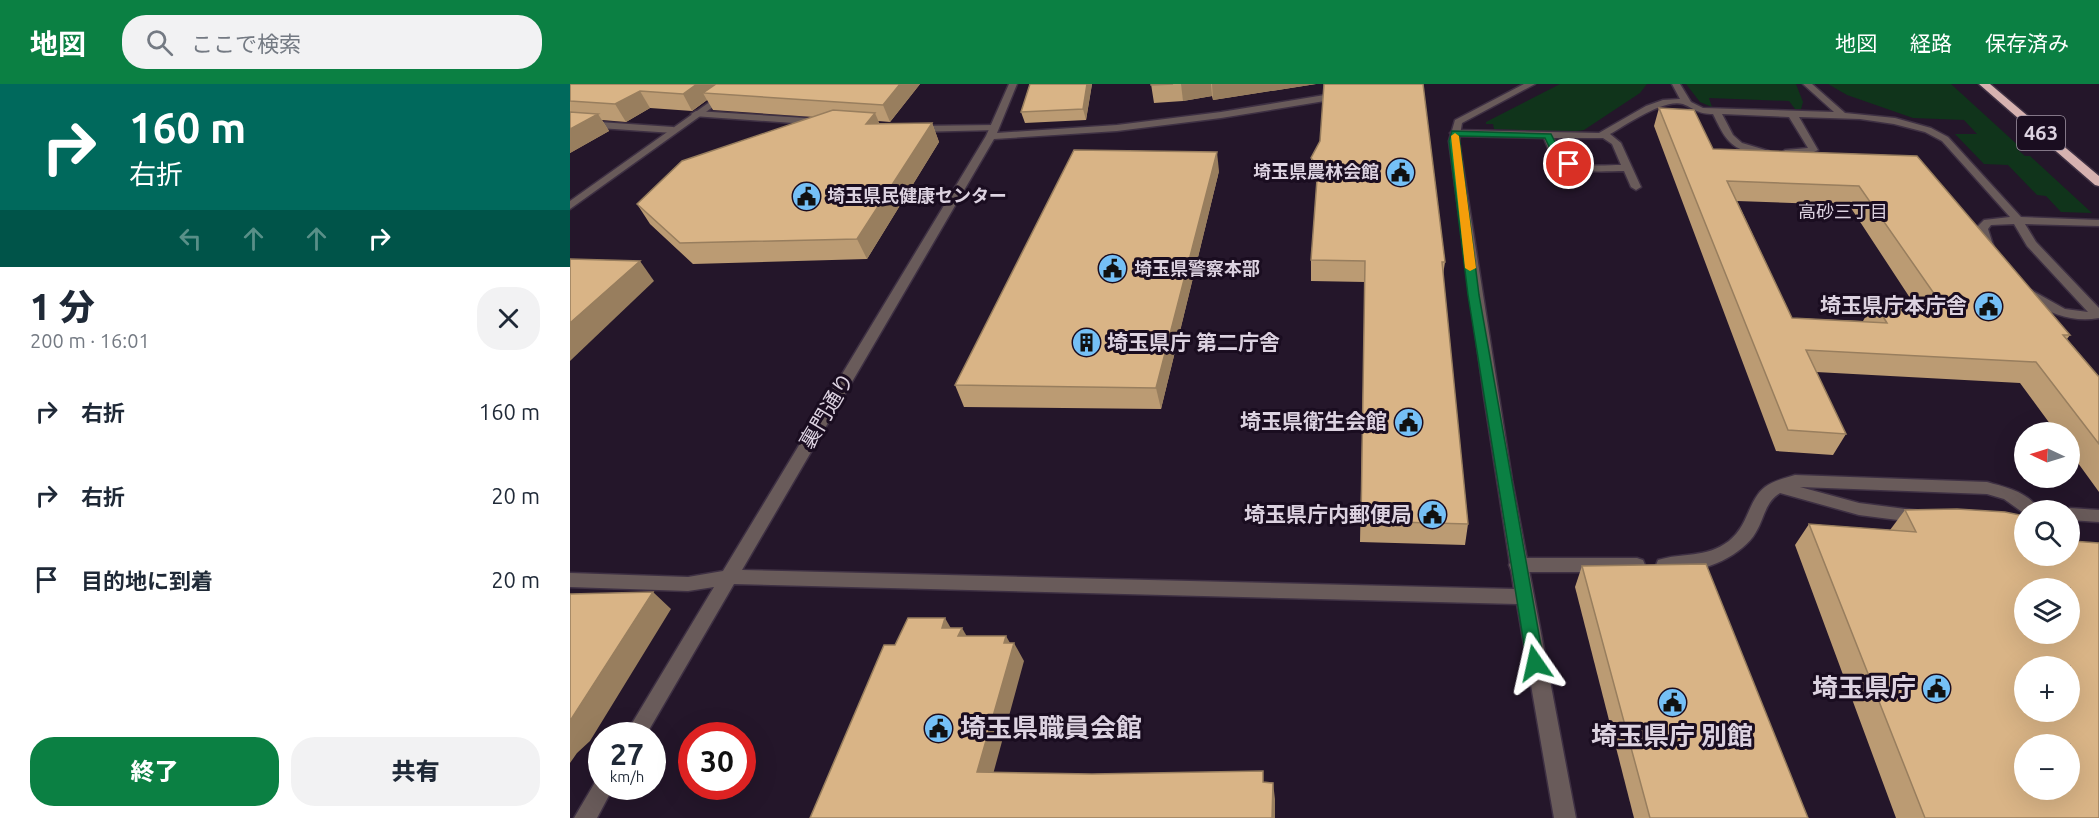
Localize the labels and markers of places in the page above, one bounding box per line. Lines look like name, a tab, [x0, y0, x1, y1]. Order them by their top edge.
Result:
pin	[1543, 138, 1594, 189]
public building icon: 埼玉県農林会館	[1384, 156, 1416, 188]
place label: 埼玉県農林会館	[1253, 161, 1379, 181]
public building icon: 埼玉県民健康センター	[790, 180, 822, 212]
place label: 埼玉県民健康センター	[827, 185, 1007, 205]
public building icon: 埼玉県警察本部	[1097, 253, 1129, 285]
place label: 埼玉県警察本部	[1134, 258, 1260, 278]
public building icon: 埼玉県庁本庁舎	[1972, 290, 2004, 322]
place label: 埼玉県庁本庁舎	[1820, 293, 1967, 317]
building icon: 埼玉県庁 第二庁舎	[1070, 327, 1102, 359]
place label: 埼玉県庁 第二庁舎	[1107, 330, 1280, 354]
public building icon: 埼玉県衛生会館	[1392, 406, 1424, 438]
place label: 埼玉県衛生会館	[1240, 409, 1387, 433]
public building icon: 埼玉県庁内郵便局	[1417, 499, 1449, 531]
place label: 埼玉県庁内郵便局	[1244, 502, 1412, 526]
public building icon: 埼玉県庁	[1921, 672, 1953, 704]
place label: 埼玉県庁	[1812, 673, 1916, 702]
public building icon: 埼玉県庁 別館	[1656, 686, 1688, 718]
public building icon: 埼玉県職員会館	[923, 712, 955, 744]
place label: 埼玉県職員会館	[960, 713, 1142, 742]
place label: 埼玉県庁 別館	[1591, 721, 1753, 750]

